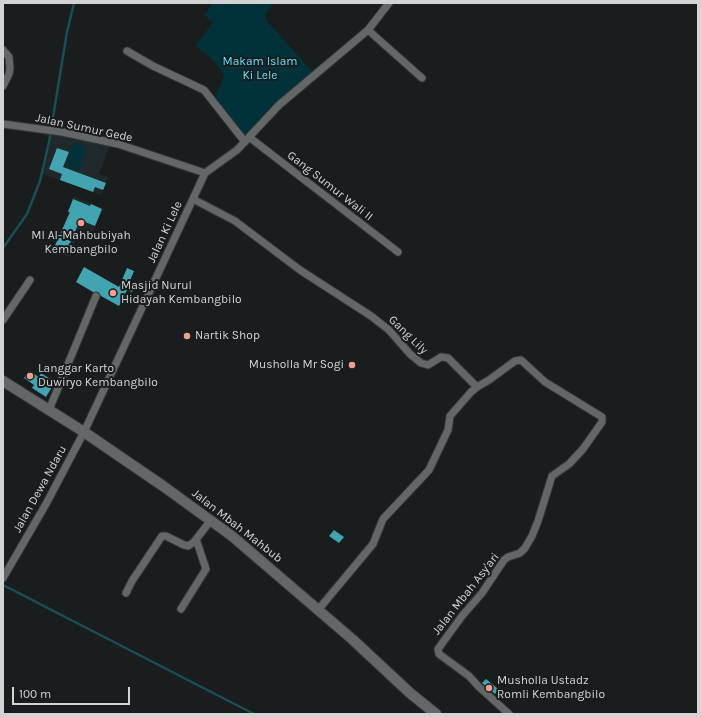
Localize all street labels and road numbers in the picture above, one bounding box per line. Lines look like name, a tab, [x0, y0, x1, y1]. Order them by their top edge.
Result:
street label: Jalan Sumur Gede	[34, 111, 134, 145]
street label: Gang Sumur Wali II	[284, 148, 376, 224]
street label: Jalan Ki Lele	[144, 199, 186, 265]
street label: Gang Lily	[385, 313, 431, 357]
street label: Jalan Dewa Ndaru	[10, 443, 70, 535]
street label: Jalan Mbah Mahbub	[189, 486, 285, 566]
street label: Jalan Mbah Asy'ari	[429, 550, 503, 638]

